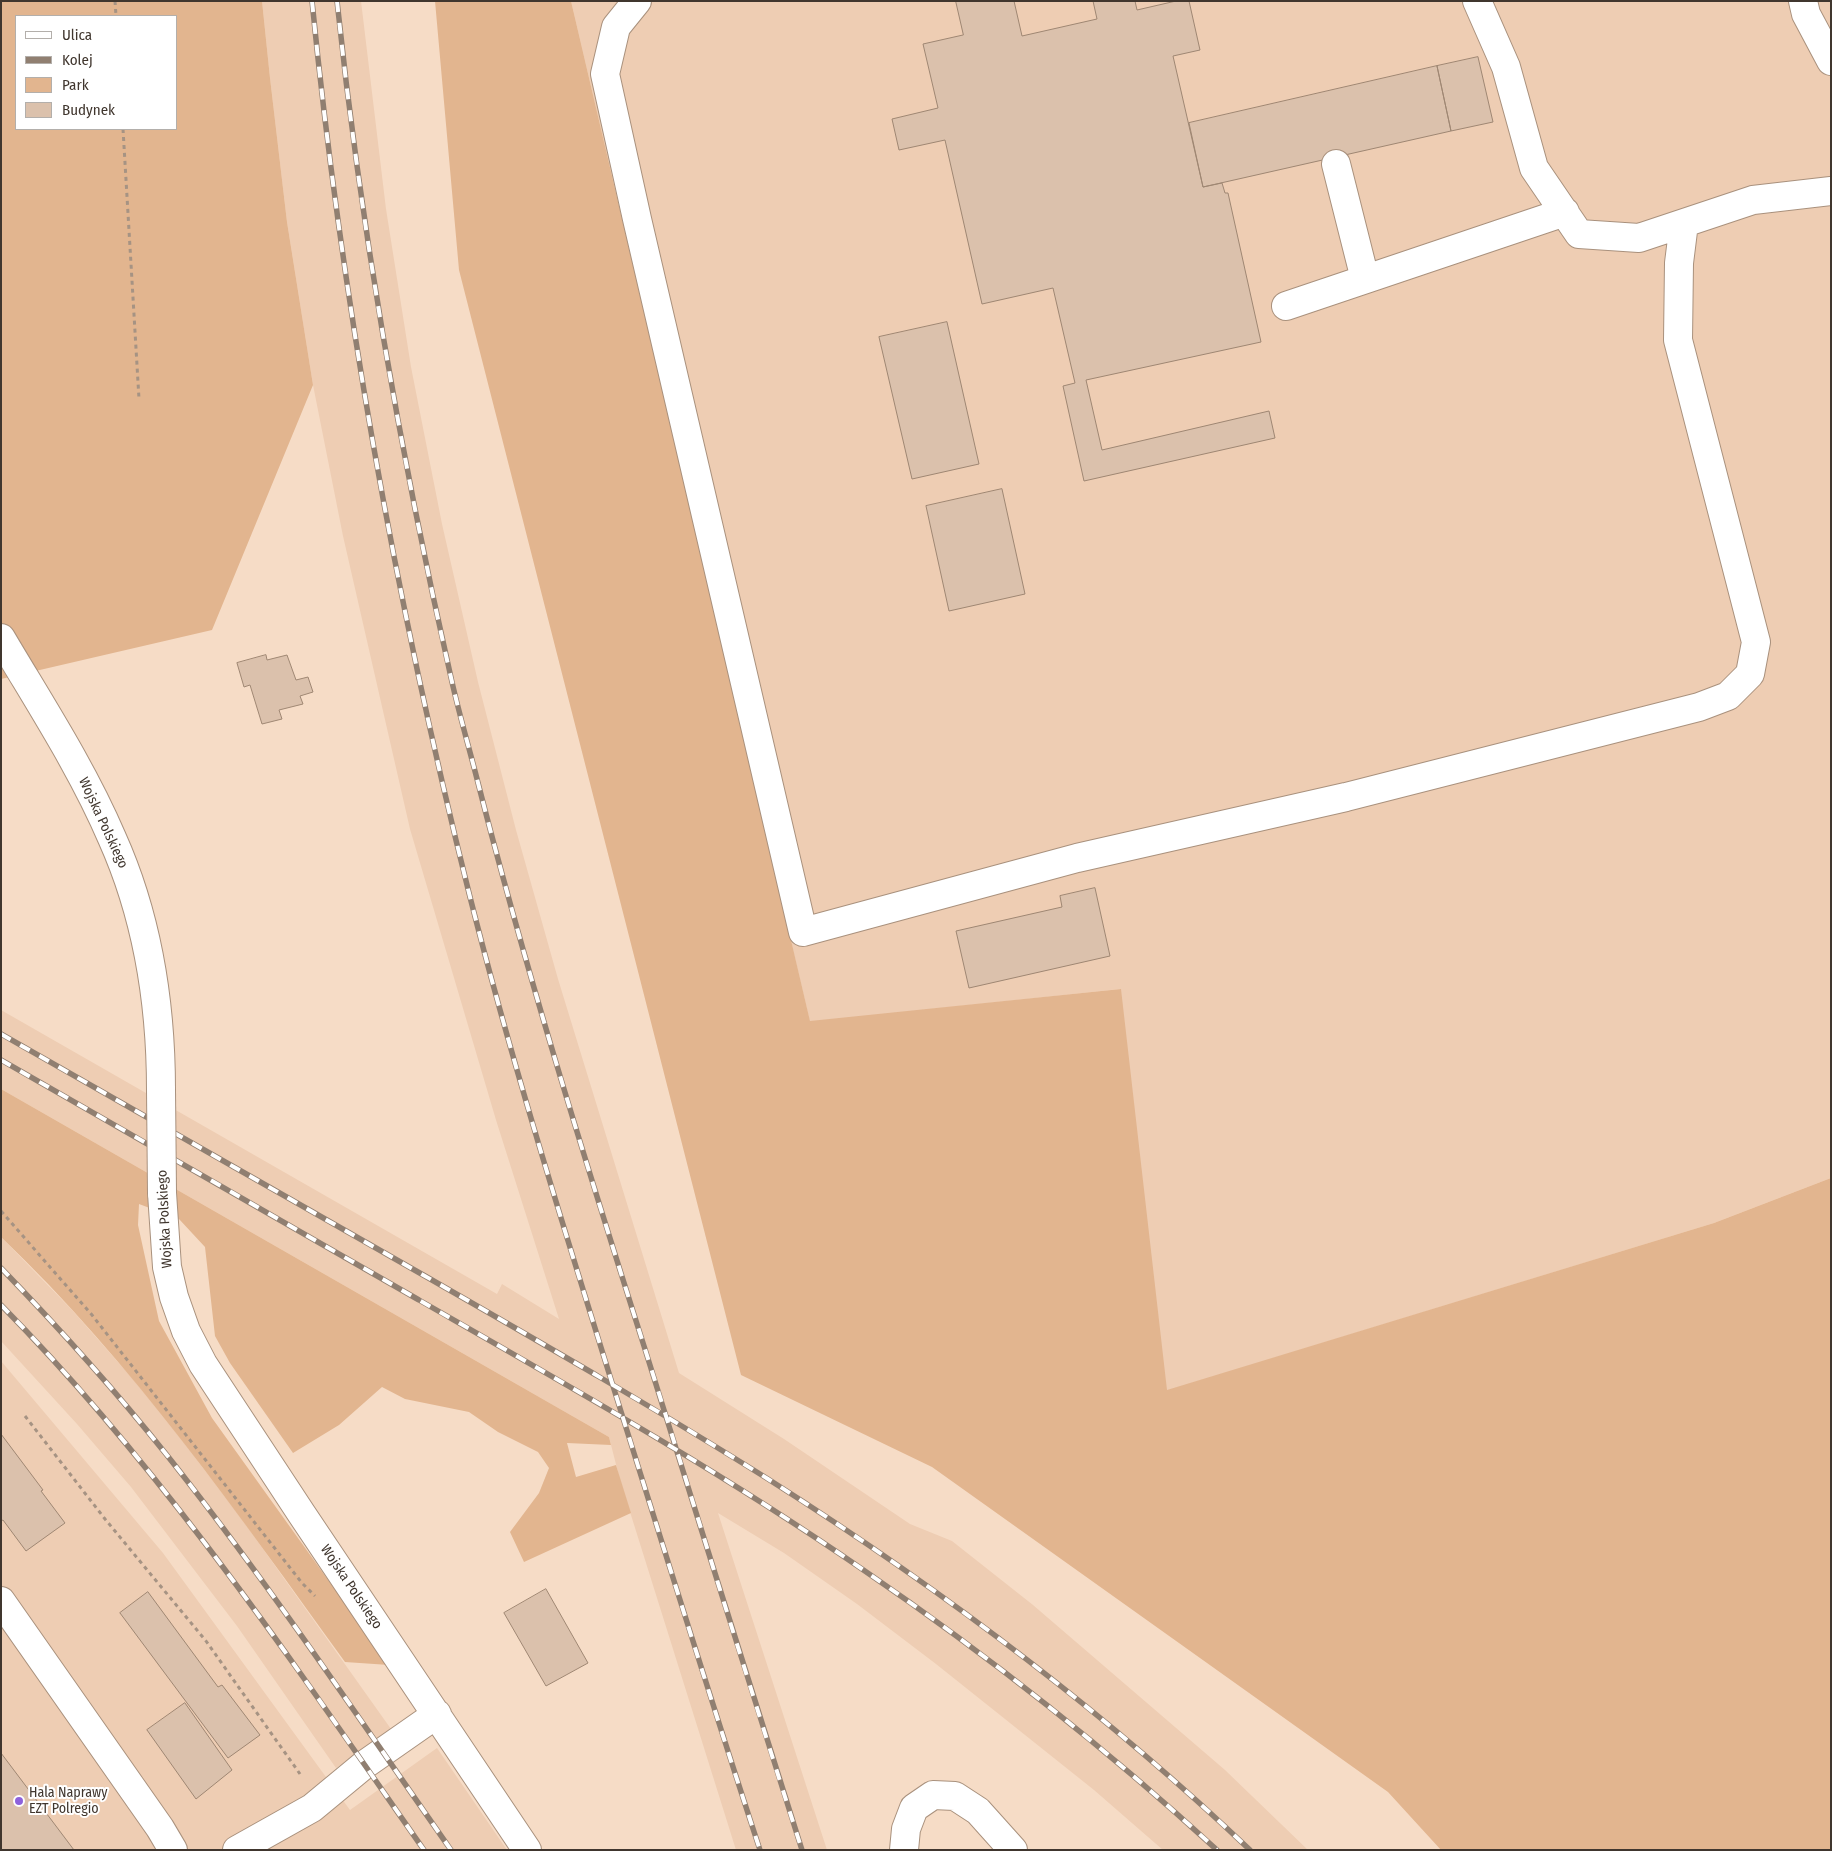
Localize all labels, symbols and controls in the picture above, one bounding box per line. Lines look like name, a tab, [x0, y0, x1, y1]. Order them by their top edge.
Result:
legend	[15, 15, 178, 130]
text: Ulica	[62, 26, 92, 44]
text: Kolej	[62, 51, 93, 69]
text: Park	[62, 76, 89, 94]
text: Budynek	[62, 101, 115, 119]
street label: Wojska Polskiego	[75, 775, 131, 871]
street label: Wojska Polskiego	[154, 1169, 176, 1269]
street label: Wojska Polskiego	[317, 1542, 385, 1632]
place label: Hala Naprawy EZT Polregio	[29, 1785, 107, 1818]
marker: Hala Naprawy EZT Polregio	[13, 1795, 25, 1807]

